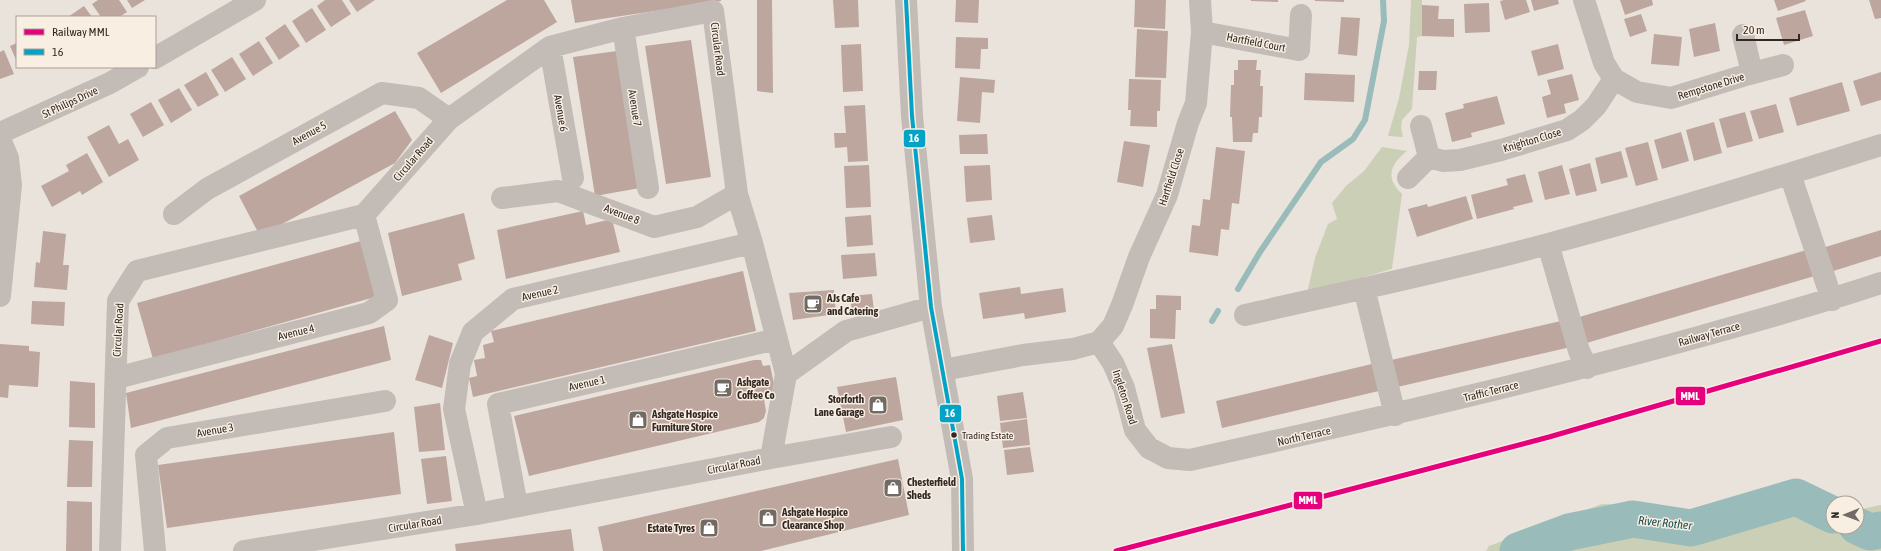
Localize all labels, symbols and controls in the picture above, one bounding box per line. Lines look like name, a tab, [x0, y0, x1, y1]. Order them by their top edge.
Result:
legend	[16, 16, 156, 68]
scale bar	[1737, 16, 1799, 42]
street label: Circular Road	[709, 22, 727, 76]
text: 20 m	[1743, 23, 1765, 37]
text: Railway MML	[52, 25, 110, 39]
street label: Hartfield Court	[1226, 30, 1286, 54]
text: 16	[52, 45, 64, 59]
street label: Rempstone Drive	[1676, 70, 1746, 102]
street label: St Philips Drive	[40, 84, 100, 120]
street label: Avenue 7	[626, 89, 644, 127]
street label: Avenue 6	[552, 94, 570, 132]
street label: Avenue 5	[290, 119, 328, 147]
street label: Knighton Close	[1501, 125, 1563, 155]
line badge: 16	[903, 129, 926, 148]
text: 16	[909, 132, 919, 144]
street label: Circular Road	[391, 135, 435, 183]
street label: Hartfield Close	[1156, 147, 1186, 207]
street label: Avenue 8	[603, 202, 641, 226]
street label: Avenue 2	[521, 283, 559, 303]
place label: AJs Cafe and Catering	[826, 292, 878, 317]
cafe icon: AJs Cafe and Catering	[802, 293, 824, 315]
street label: Circular Road	[111, 303, 125, 357]
street label: Railway Terrace	[1677, 320, 1741, 348]
street label: Avenue 4	[277, 322, 315, 342]
street label: Ingleton Road	[1111, 368, 1139, 426]
street label: Avenue 1	[568, 373, 606, 393]
place label: Ashgate Coffee Co	[736, 376, 775, 401]
cafe icon: Ashgate Coffee Co	[712, 377, 734, 399]
street label: Traffic Terrace	[1462, 378, 1520, 404]
line badge: MML	[1675, 386, 1706, 406]
text: MML	[1681, 390, 1700, 402]
place label: Storforth Lane Garage	[814, 393, 864, 418]
shop icon: Storforth Lane Garage	[867, 394, 889, 416]
line badge: 16	[939, 404, 962, 423]
text: 16	[945, 407, 955, 419]
place label: Ashgate Hospice Furniture Store	[651, 408, 718, 433]
shop icon: Ashgate Hospice Furniture Store	[627, 409, 649, 431]
street label: Avenue 3	[196, 421, 234, 439]
street label: North Terrace	[1276, 424, 1332, 448]
marker: Trading Estate	[949, 430, 959, 440]
place label: Trading Estate	[962, 430, 1014, 441]
street label: Circular Road	[706, 454, 762, 476]
place label: Chesterfield Sheds	[907, 476, 956, 501]
shop icon: Chesterfield Sheds	[882, 477, 904, 499]
line badge: MML	[1293, 491, 1323, 510]
text: MML	[1299, 494, 1318, 506]
north arrow	[1825, 495, 1865, 535]
place label: Ashgate Hospice Clearance Shop	[781, 506, 848, 531]
shop icon: Ashgate Hospice Clearance Shop	[757, 507, 779, 529]
text: N	[1829, 512, 1841, 519]
water label: River Rother	[1637, 513, 1693, 533]
street label: Circular Road	[387, 514, 443, 534]
shop icon: Estate Tyres	[698, 517, 720, 539]
place label: Estate Tyres	[648, 522, 695, 534]

